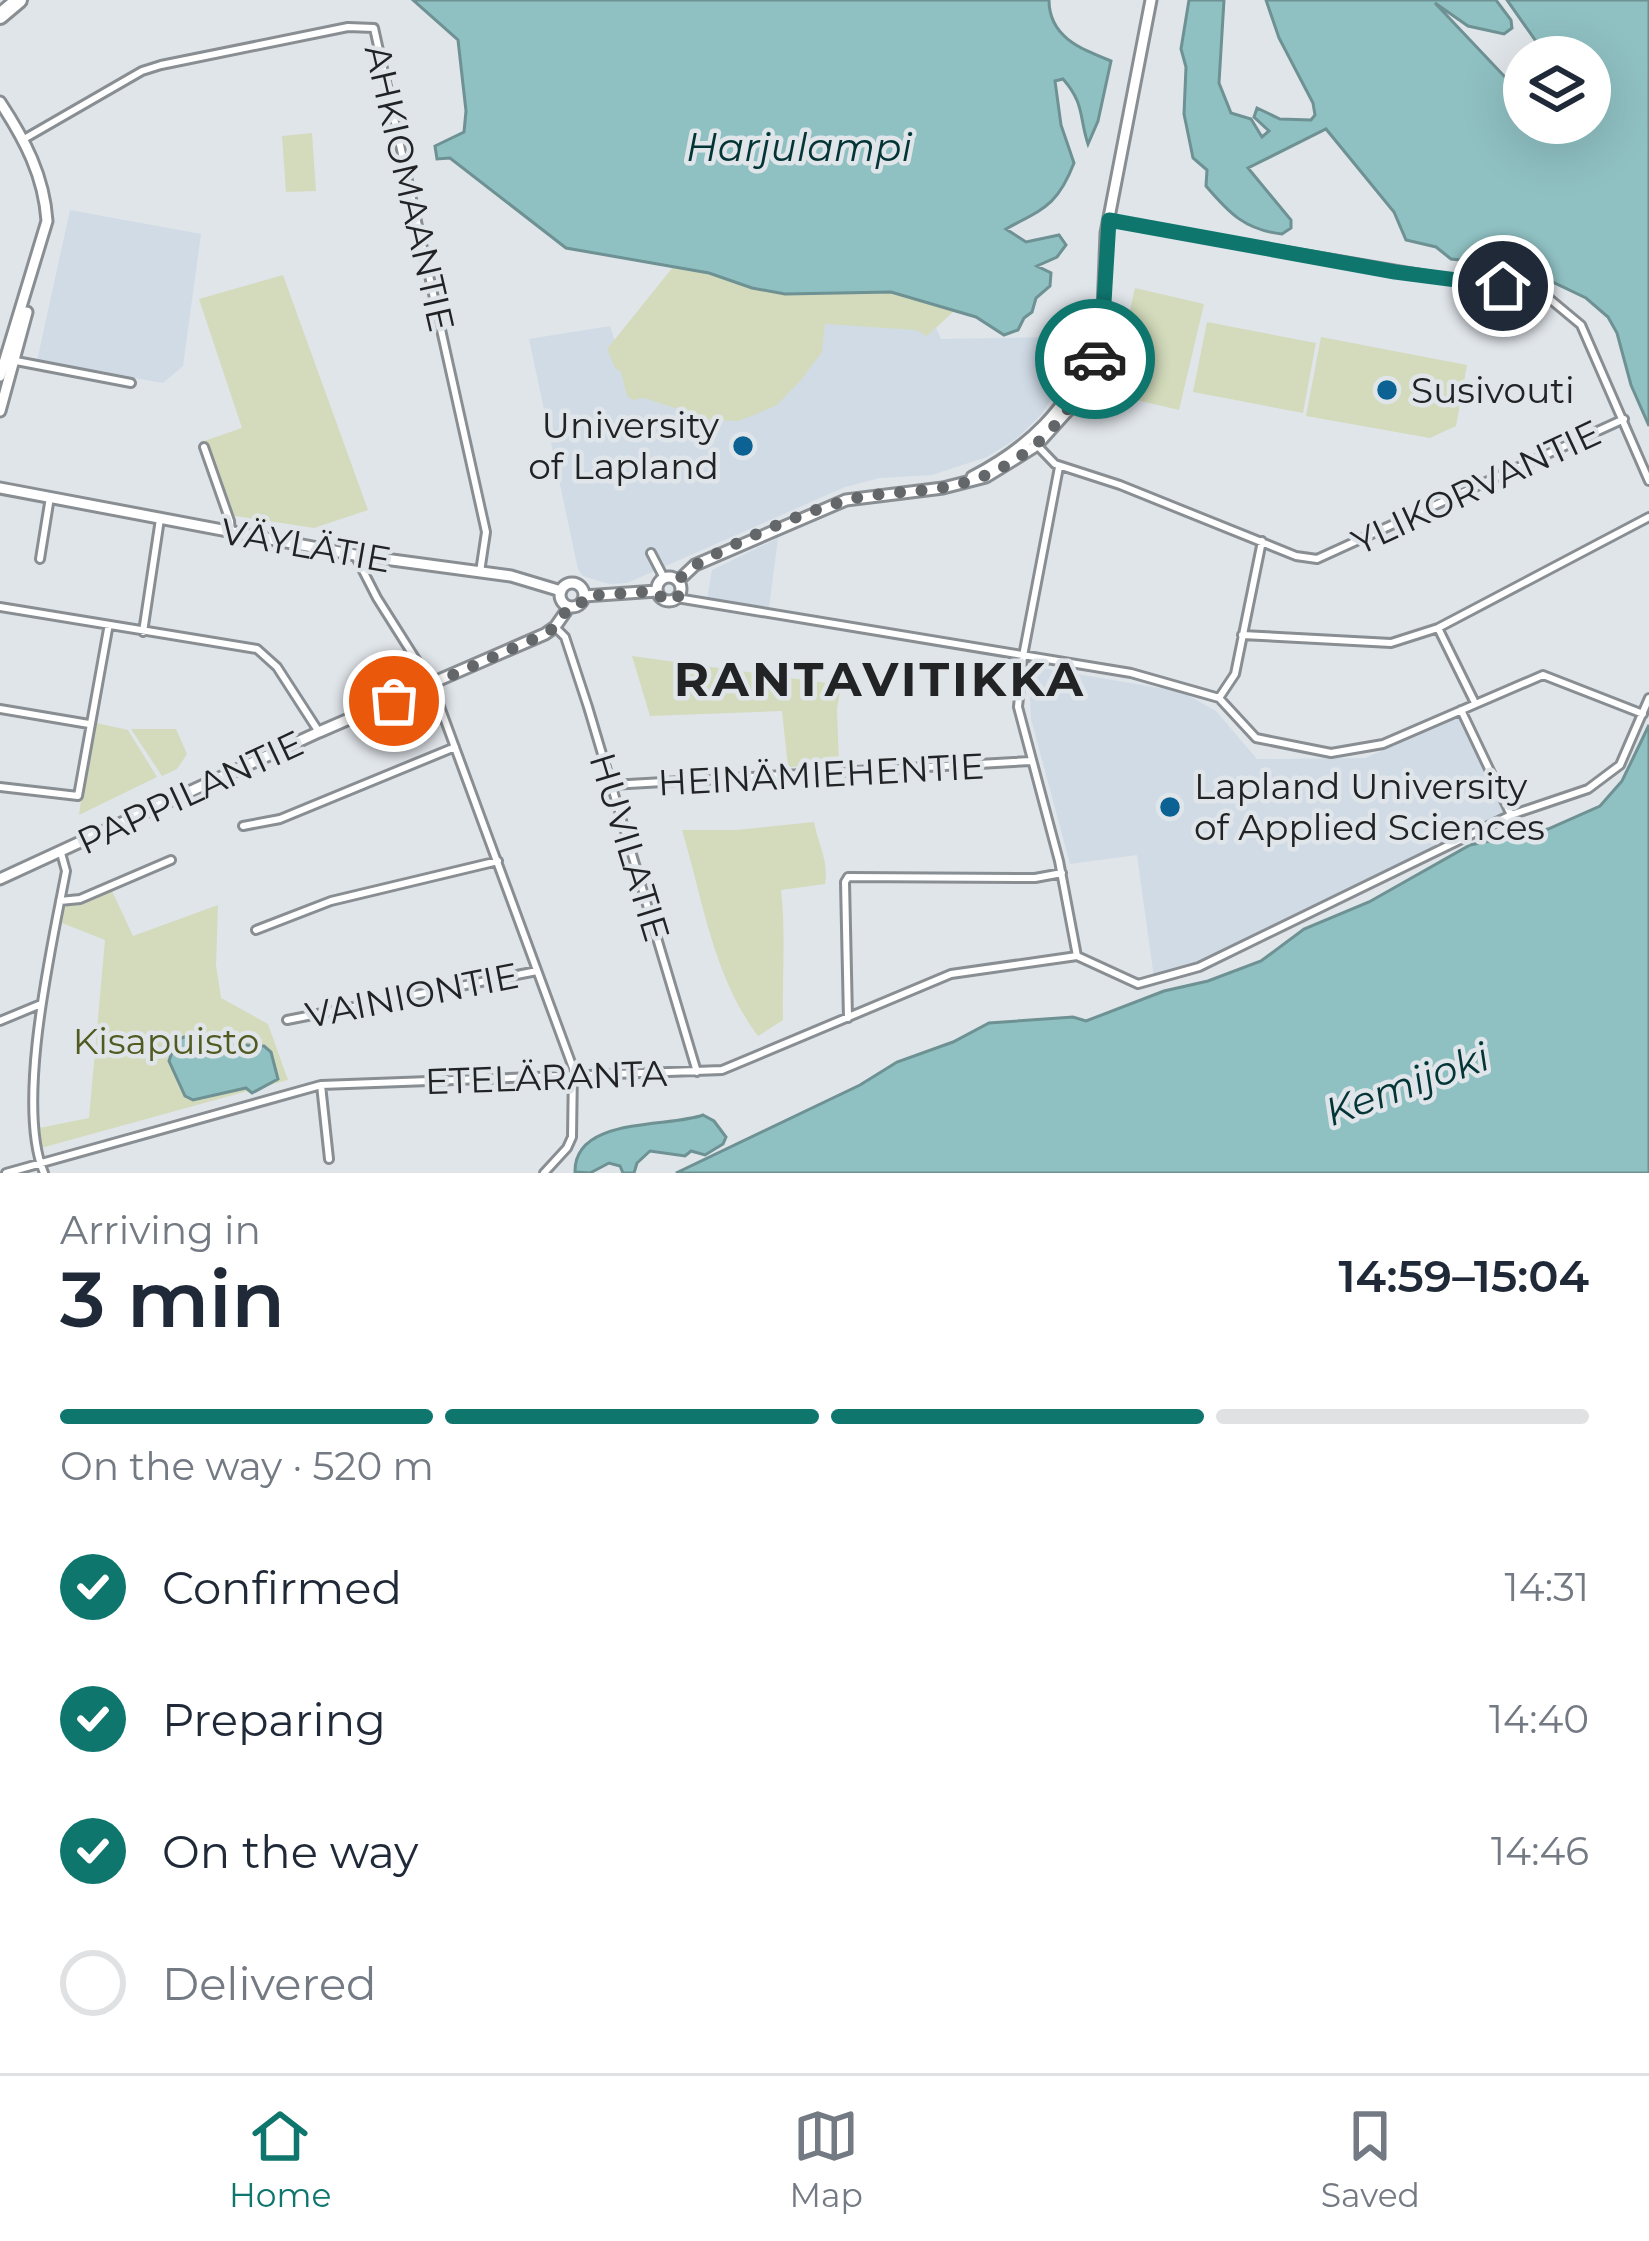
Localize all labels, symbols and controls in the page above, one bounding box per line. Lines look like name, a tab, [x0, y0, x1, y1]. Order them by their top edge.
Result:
map controls	[1503, 36, 1611, 144]
button: layers	[1503, 36, 1611, 144]
street label: AHKIOMAANTIE	[356, 40, 464, 336]
water label: Harjulampi	[686, 123, 912, 171]
pin	[1452, 235, 1554, 337]
icon: home	[1470, 253, 1536, 319]
courier	[1035, 299, 1155, 419]
icon: car	[1062, 326, 1128, 392]
place label: Susivouti	[1411, 368, 1575, 412]
marker: Susivouti	[1374, 377, 1400, 403]
place label: University of Lapland	[528, 403, 719, 488]
street label: YLIKORVANTIE	[1345, 410, 1607, 564]
marker: University of Lapland	[730, 433, 756, 459]
street label: VÄYLÄTIE	[218, 508, 394, 582]
pin	[343, 650, 445, 752]
district label: RANTAVITIKKA	[674, 650, 1086, 708]
icon: bag	[361, 668, 427, 734]
street label: PAPPILANTIE	[70, 721, 310, 863]
street label: HEINÄMIEHENTIE	[657, 743, 985, 805]
street label: HUVILATIE	[581, 748, 679, 946]
place label: Lapland University of Applied Sciences	[1194, 764, 1545, 849]
marker: Lapland University of Applied Sciences	[1157, 794, 1183, 820]
street label: VAINIONTIE	[302, 953, 522, 1037]
park label: Kisapuisto	[73, 1019, 259, 1063]
water label: Kemijoki	[1318, 1032, 1496, 1136]
street label: ETELÄRANTA	[424, 1051, 668, 1103]
text: Arriving in	[60, 1206, 261, 1254]
text: 14:59–15:04	[1338, 1248, 1589, 1303]
text: 3 min	[60, 1251, 285, 1347]
text: On the way · 520 m	[60, 1442, 434, 1490]
icon: check	[60, 1554, 126, 1620]
text: Confirmed	[162, 1560, 402, 1615]
text: 14:31	[1505, 1563, 1589, 1611]
icon: check	[60, 1686, 126, 1752]
text: Preparing	[162, 1692, 386, 1747]
text: 14:40	[1489, 1695, 1589, 1743]
icon: check	[60, 1818, 126, 1884]
text: On the way	[162, 1824, 418, 1879]
text: 14:46	[1491, 1827, 1589, 1875]
text: Delivered	[162, 1956, 377, 2011]
tab: Home	[229, 2103, 331, 2215]
tab: Map	[789, 2103, 863, 2215]
tab: Saved	[1321, 2103, 1420, 2215]

